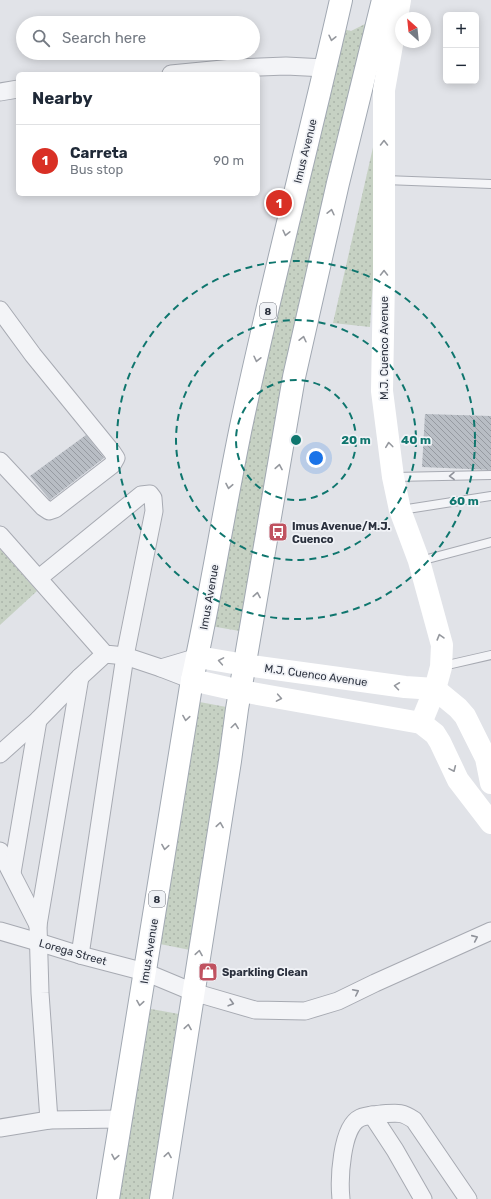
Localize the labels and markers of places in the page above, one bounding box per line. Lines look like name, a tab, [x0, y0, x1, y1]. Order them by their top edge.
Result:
pin: 1	[266, 188, 292, 218]
centre of rings	[289, 433, 303, 447]
place label: Imus Avenue/M.J. Cuenco	[292, 520, 391, 546]
bus stop icon: Imus Avenue/M.J. Cuenco	[267, 521, 289, 543]
shop icon: Sparkling Clean	[197, 961, 219, 983]
place label: Sparkling Clean	[222, 966, 308, 979]

